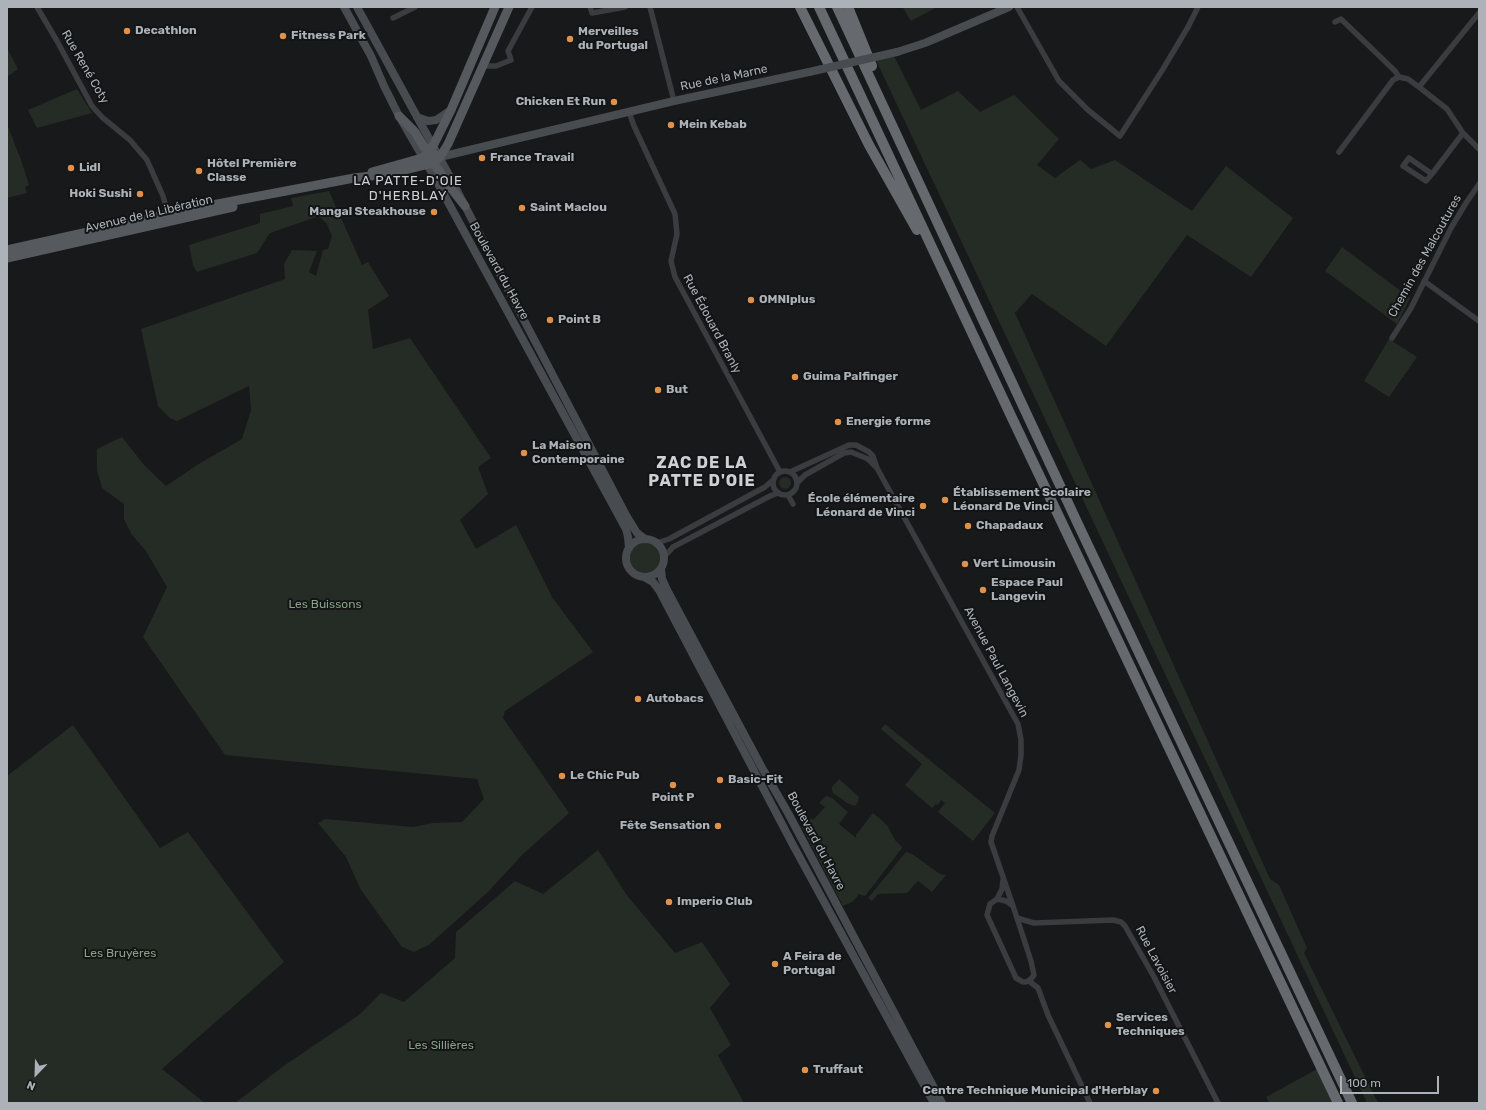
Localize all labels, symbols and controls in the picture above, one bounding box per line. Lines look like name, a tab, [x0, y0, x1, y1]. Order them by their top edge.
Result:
place label: Decathlon	[135, 24, 197, 38]
place label: Merveilles du Portugal	[578, 25, 648, 53]
marker: Decathlon	[122, 26, 132, 36]
street label: Rue René Coty	[58, 28, 112, 106]
place label: Fitness Park	[291, 29, 366, 43]
marker: Fitness Park	[278, 31, 288, 41]
marker: Merveilles du Portugal	[565, 34, 575, 44]
street label: Rue de la Marne	[679, 62, 769, 94]
place label: Chicken Et Run	[516, 95, 606, 109]
marker: Chicken Et Run	[609, 97, 619, 107]
place label: Mein Kebab	[679, 118, 747, 132]
marker: Mein Kebab	[666, 120, 676, 130]
place label: France Travail	[490, 151, 574, 165]
marker: France Travail	[477, 153, 487, 163]
place label: Hôtel Première Classe	[207, 157, 297, 185]
place label: Lidl	[79, 161, 101, 175]
marker: Lidl	[66, 163, 76, 173]
marker: Hôtel Première Classe	[194, 166, 204, 176]
district label: LA PATTE-D'OIE D'HERBLAY	[353, 173, 463, 204]
place label: Hoki Sushi	[69, 187, 132, 201]
marker: Hoki Sushi	[135, 189, 145, 199]
street label: Avenue de la Libération	[84, 192, 214, 236]
street label: Chemin des Malcoutures	[1385, 192, 1465, 320]
place label: Saint Maclou	[530, 201, 607, 215]
marker: Saint Maclou	[517, 203, 527, 213]
place label: Mangal Steakhouse	[309, 205, 426, 219]
marker: Mangal Steakhouse	[429, 207, 439, 217]
street label: Boulevard du Havre	[466, 220, 532, 322]
street label: Rue Édouard Branly	[680, 272, 744, 376]
place label: OMNIplus	[759, 293, 815, 307]
marker: OMNIplus	[746, 295, 756, 305]
place label: Point B	[558, 313, 601, 327]
marker: Point B	[545, 315, 555, 325]
place label: Guima Palfinger	[803, 370, 898, 384]
marker: Guima Palfinger	[790, 372, 800, 382]
place label: But	[666, 383, 688, 397]
marker: But	[653, 385, 663, 395]
place label: Energie forme	[846, 415, 931, 429]
marker: Energie forme	[833, 417, 843, 427]
place label: La Maison Contemporaine	[532, 439, 625, 467]
marker: La Maison Contemporaine	[519, 448, 529, 458]
district label: ZAC DE LA PATTE D'OIE	[648, 453, 756, 491]
place label: Établissement Scolaire Léonard De Vinci	[953, 486, 1091, 514]
place label: École élémentaire Léonard de Vinci	[808, 492, 915, 520]
marker: Établissement Scolaire Léonard De Vinci	[940, 495, 950, 505]
marker: École élémentaire Léonard de Vinci	[918, 501, 928, 511]
place label: Chapadaux	[976, 519, 1043, 533]
marker: Chapadaux	[963, 521, 973, 531]
place label: Vert Limousin	[973, 557, 1056, 571]
marker: Vert Limousin	[960, 559, 970, 569]
place label: Espace Paul Langevin	[991, 576, 1063, 604]
marker: Espace Paul Langevin	[978, 585, 988, 595]
park label: Les Buissons	[288, 598, 362, 612]
street label: Avenue Paul Langevin	[961, 604, 1031, 720]
place label: Autobacs	[646, 692, 704, 706]
marker: Autobacs	[633, 694, 643, 704]
place label: Le Chic Pub	[570, 769, 639, 783]
marker: Le Chic Pub	[557, 771, 567, 781]
place label: Basic-Fit	[728, 773, 783, 787]
marker: Basic-Fit	[715, 775, 725, 785]
marker: Point P	[668, 780, 678, 790]
street label: Boulevard du Havre	[784, 789, 848, 893]
place label: Point P	[652, 791, 694, 805]
place label: Fête Sensation	[620, 819, 710, 833]
marker: Fête Sensation	[713, 821, 723, 831]
place label: Imperio Club	[677, 895, 752, 909]
marker: Imperio Club	[664, 897, 674, 907]
street label: Rue Lavoisier	[1132, 924, 1180, 996]
park label: Les Bruyères	[84, 947, 156, 961]
place label: A Feira de Portugal	[783, 950, 842, 978]
marker: A Feira de Portugal	[770, 959, 780, 969]
place label: Services Techniques	[1116, 1011, 1185, 1039]
marker: Services Techniques	[1103, 1020, 1113, 1030]
park label: Les Sillières	[408, 1039, 474, 1053]
north arrow	[16, 1054, 56, 1094]
place label: Truffaut	[813, 1063, 863, 1077]
marker: Truffaut	[800, 1065, 810, 1075]
scale bar	[1342, 1068, 1441, 1094]
text: 100 m	[1347, 1076, 1381, 1090]
text: N	[25, 1078, 37, 1093]
place label: Centre Technique Municipal d'Herblay	[923, 1084, 1148, 1098]
marker: Centre Technique Municipal d'Herblay	[1151, 1086, 1161, 1096]

